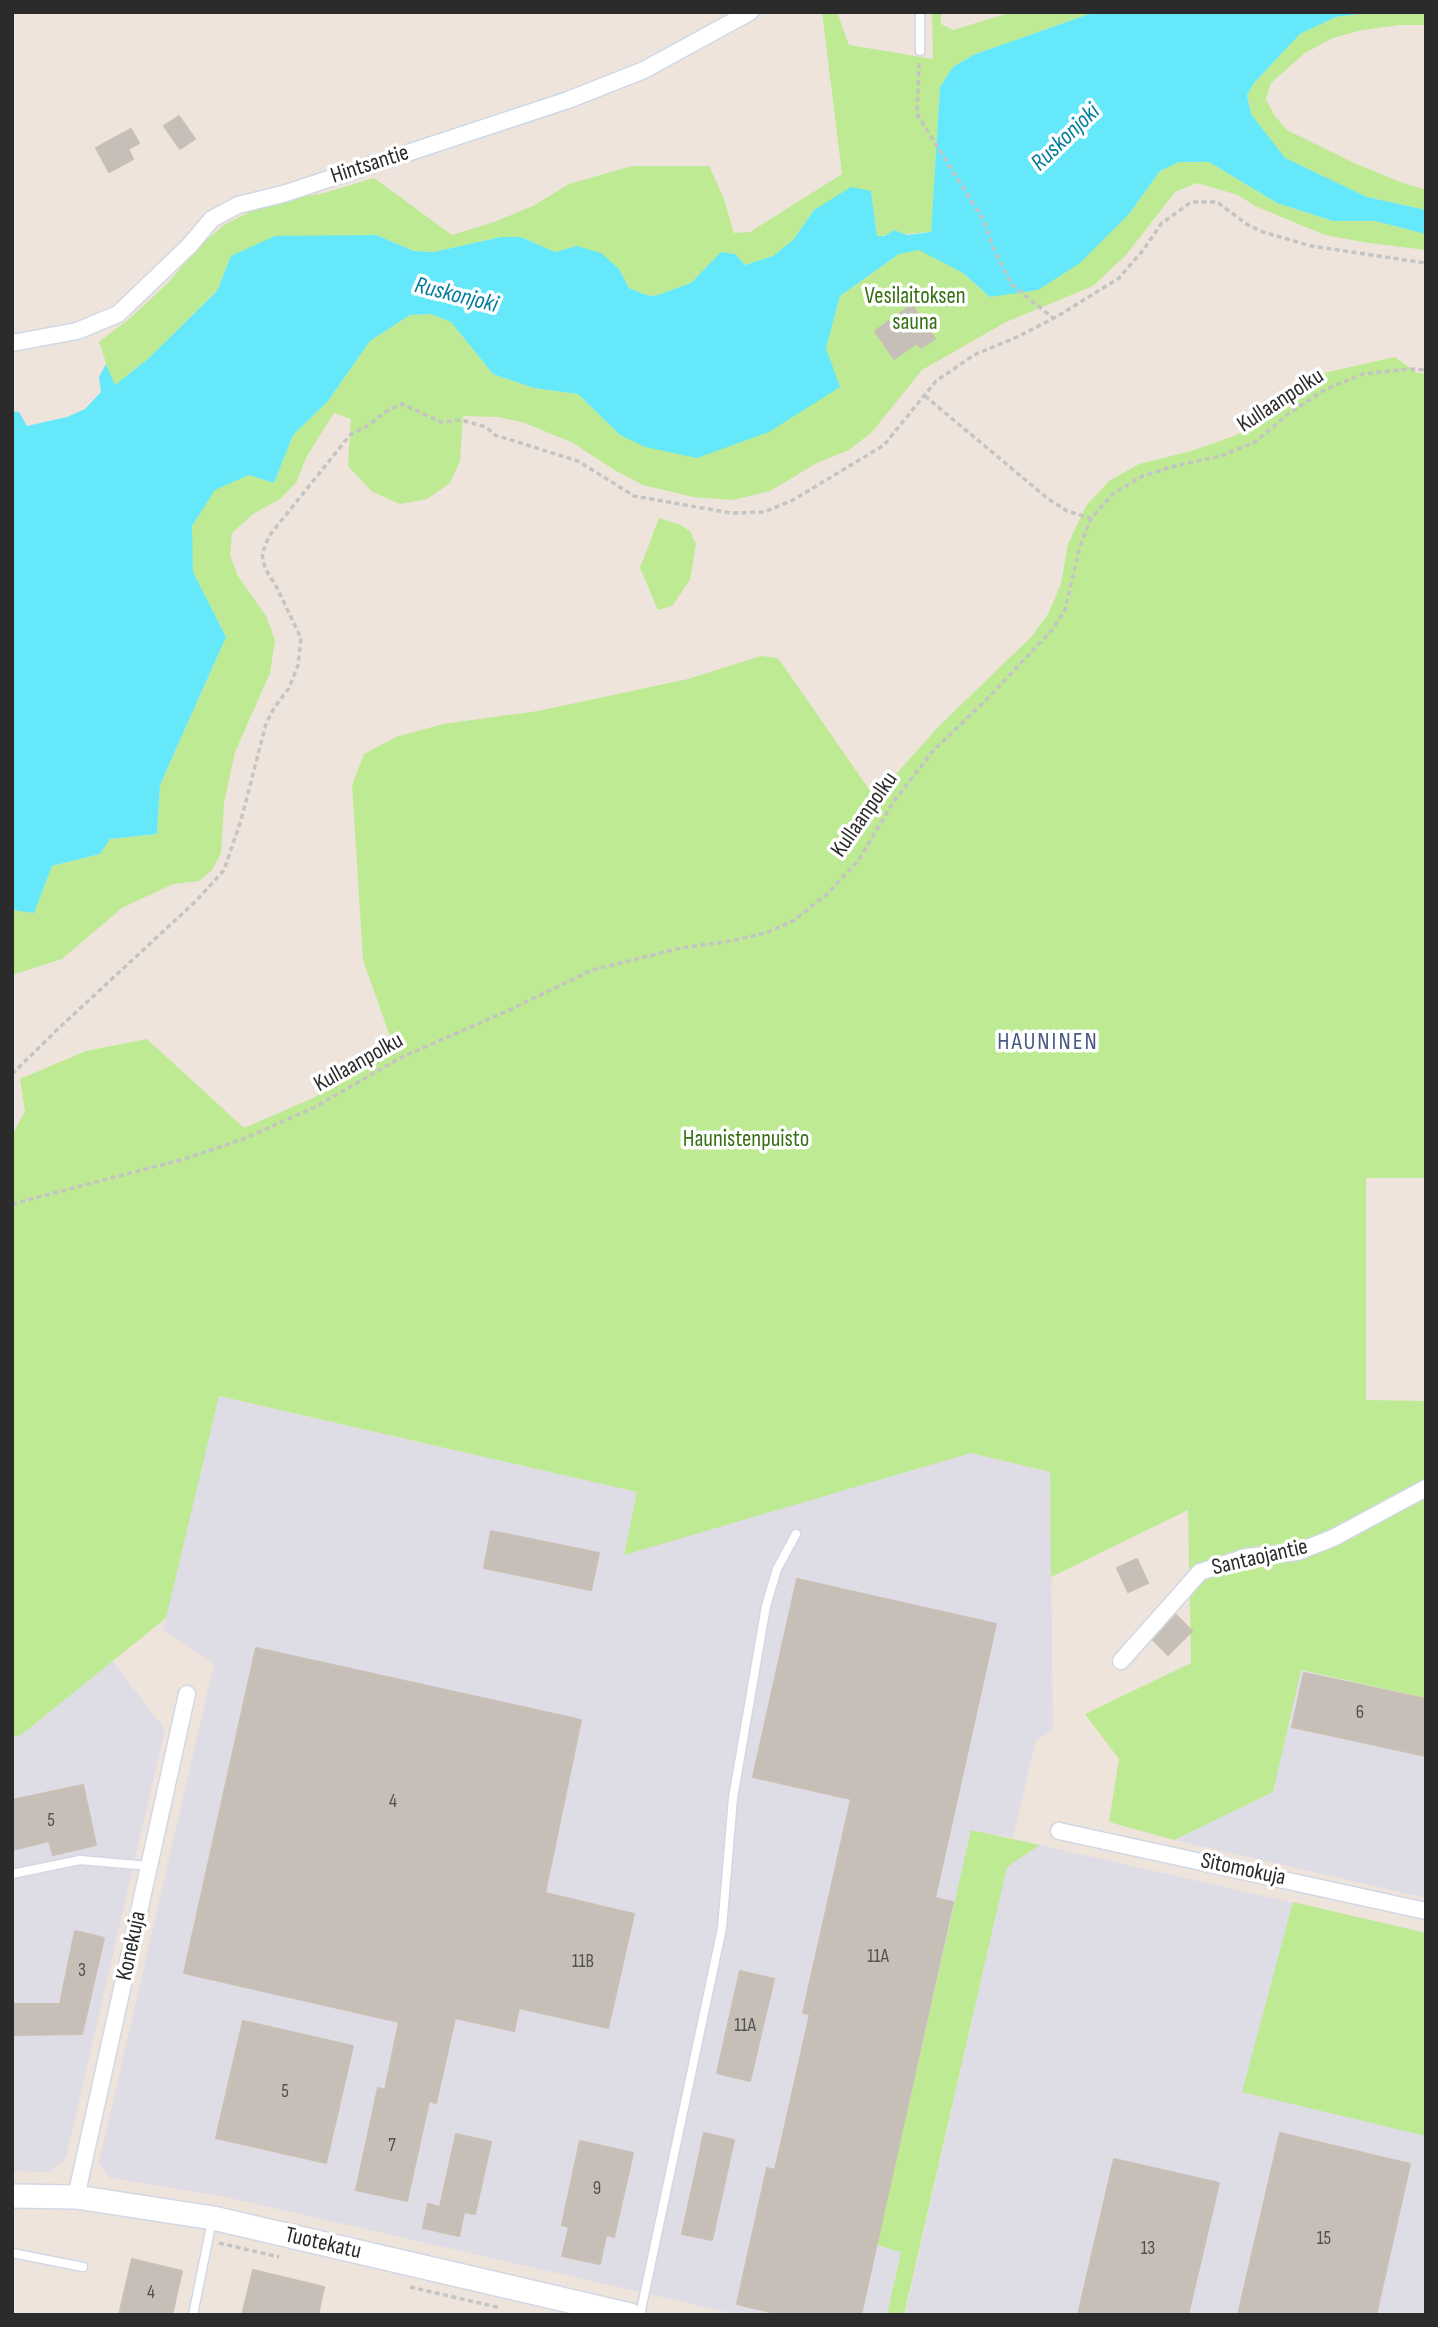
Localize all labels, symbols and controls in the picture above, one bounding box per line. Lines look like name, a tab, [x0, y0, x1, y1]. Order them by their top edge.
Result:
water label: Ruskonjoki	[1026, 98, 1106, 178]
street label: Hintsantie	[328, 139, 412, 191]
water label: Ruskonjoki	[411, 272, 501, 320]
park label: Vesilaitoksen sauna	[864, 283, 966, 337]
street label: Kullaanpolku	[1233, 363, 1329, 439]
street label: Kullaanpolku	[826, 767, 904, 863]
street label: Kullaanpolku	[310, 1027, 408, 1099]
district label: HAUNINEN	[998, 1029, 1098, 1057]
park label: Haunistenpuisto	[683, 1126, 809, 1154]
street label: Santaojantie	[1209, 1534, 1311, 1582]
house number: 6	[1356, 1702, 1364, 1724]
house number: 4	[389, 1791, 397, 1813]
house number: 5	[47, 1810, 55, 1832]
street label: Sitomokuja	[1198, 1848, 1288, 1892]
street label: Konekuja	[111, 1909, 153, 1983]
house number: 11A	[867, 1946, 889, 1968]
house number: 11B	[572, 1951, 594, 1973]
house number: 3	[78, 1960, 86, 1982]
house number: 11A	[734, 2015, 756, 2037]
house number: 5	[281, 2081, 289, 2103]
house number: 7	[388, 2135, 396, 2157]
house number: 9	[593, 2178, 601, 2200]
street label: Tuotekatu	[282, 2222, 364, 2266]
house number: 15	[1317, 2228, 1331, 2250]
house number: 13	[1141, 2238, 1155, 2260]
house number: 4	[147, 2282, 155, 2304]

